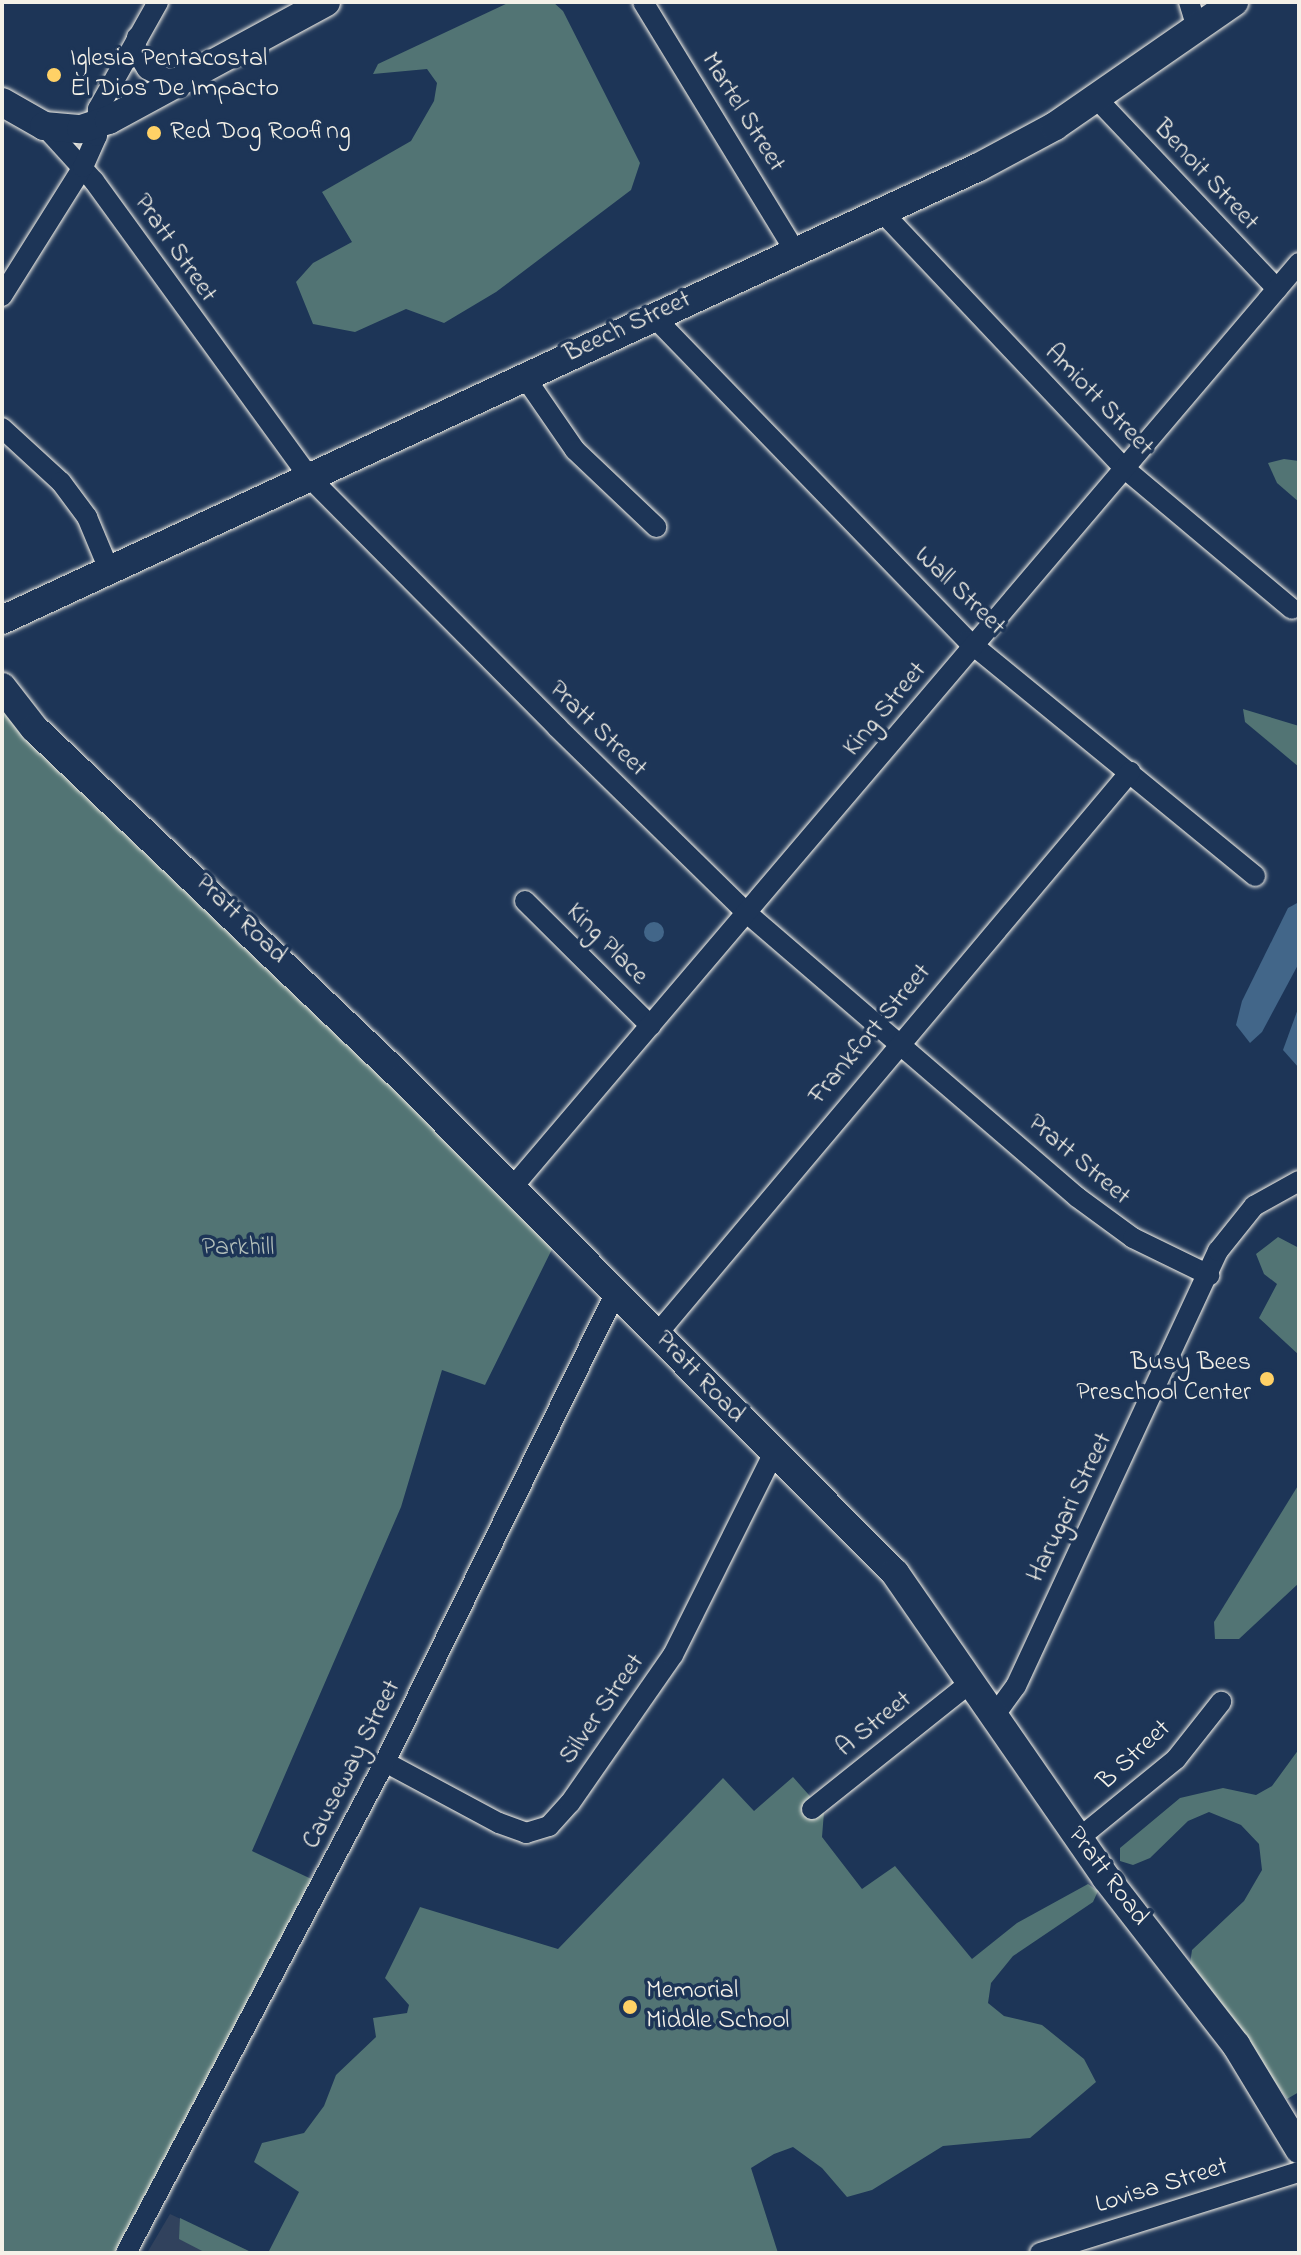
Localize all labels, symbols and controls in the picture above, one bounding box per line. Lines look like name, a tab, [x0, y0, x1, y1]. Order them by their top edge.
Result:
place label: Iglesia Pentacostal El Dios De Impacto	[70, 44, 279, 106]
street label: Martel Street	[693, 48, 791, 178]
marker: Iglesia Pentacostal El Dios De Impacto	[45, 66, 63, 84]
street label: Benoit Street	[1146, 114, 1264, 238]
place label: Red Dog Roofing	[170, 117, 351, 149]
marker: Red Dog Roofing	[145, 124, 163, 142]
street label: Pratt Street	[125, 189, 223, 309]
street label: Beech Street	[559, 285, 697, 371]
street label: Amiott Street	[1037, 338, 1159, 464]
street label: Wall Street	[907, 541, 1011, 643]
street label: King Street	[837, 656, 935, 764]
street label: Pratt Street	[541, 675, 653, 785]
street label: Pratt Road	[187, 868, 293, 972]
street label: King Place	[558, 897, 654, 993]
street label: Frankfort Street	[803, 958, 939, 1112]
street label: Pratt Street	[1020, 1109, 1136, 1213]
park label: Parkhill	[202, 1233, 274, 1265]
street label: Pratt Road	[647, 1325, 751, 1431]
place label: Busy Bees Preschool Center	[1076, 1348, 1251, 1410]
marker: Busy Bees Preschool Center	[1258, 1370, 1276, 1388]
street label: Harugari Street	[1021, 1428, 1121, 1588]
street label: Silver Street	[553, 1649, 653, 1771]
street label: Causeway Street	[297, 1675, 409, 1855]
street label: A Street	[831, 1685, 919, 1765]
street label: B Street	[1092, 1714, 1178, 1798]
street label: Pratt Road	[1060, 1821, 1154, 1933]
place label: Memorial Middle School	[646, 1976, 789, 2038]
marker: Memorial Middle School	[621, 1998, 639, 2016]
street label: Lovisa Street	[1092, 2152, 1232, 2222]

